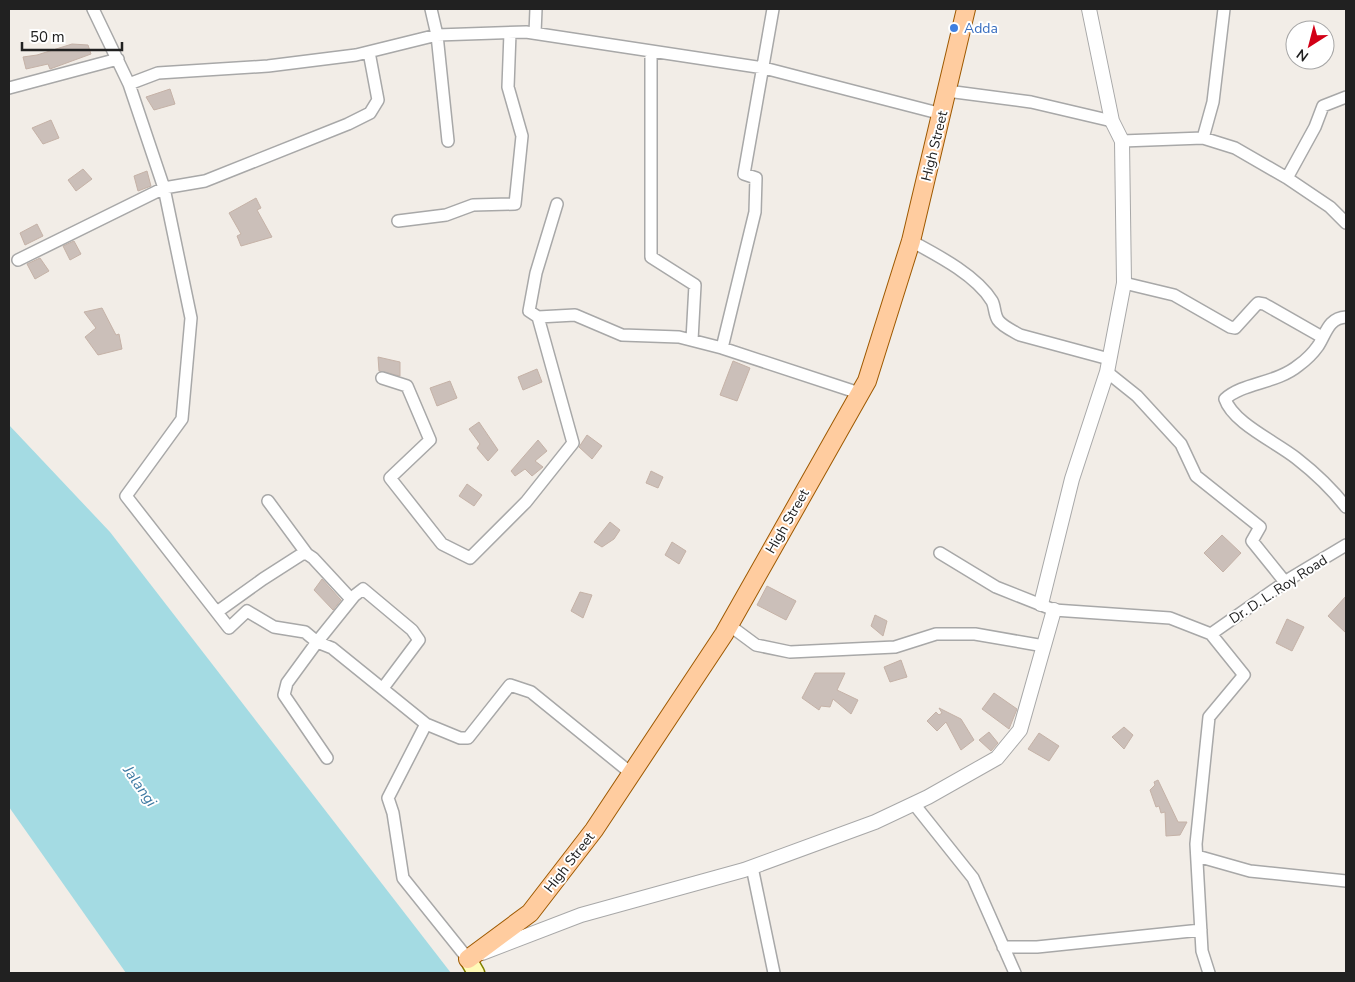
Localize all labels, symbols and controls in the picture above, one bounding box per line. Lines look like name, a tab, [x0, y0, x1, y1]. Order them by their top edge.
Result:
place label: Adda	[964, 19, 998, 38]
scale bar	[22, 20, 122, 52]
north arrow	[1285, 20, 1335, 70]
marker: Adda	[948, 22, 960, 34]
text: 50 m	[30, 27, 65, 47]
text: N	[1293, 44, 1312, 66]
street label: High Street	[917, 109, 952, 183]
street label: High Street	[761, 485, 814, 557]
street label: Dr. D. L. Roy Road	[1226, 551, 1331, 628]
water label: Jalangi	[118, 761, 162, 811]
street label: High Street	[540, 828, 599, 896]

